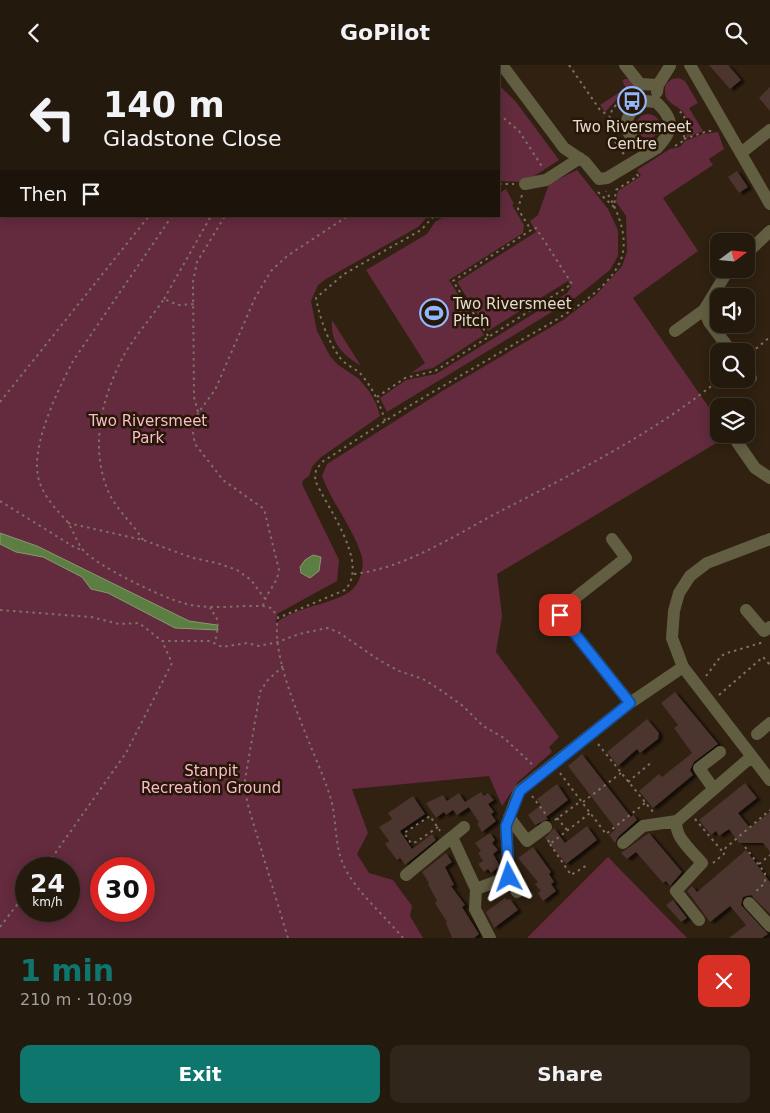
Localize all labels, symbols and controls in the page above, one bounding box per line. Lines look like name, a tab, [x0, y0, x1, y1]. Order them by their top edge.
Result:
icon: back	[20, 19, 48, 47]
icon: search	[722, 19, 750, 47]
text: GoPilot	[340, 20, 430, 45]
icon: left	[20, 85, 85, 150]
text: 140 m	[103, 85, 225, 125]
bus stop icon: Two Riversmeet Centre	[617, 86, 647, 116]
place label: Two Riversmeet Centre	[572, 118, 691, 153]
text: Gladstone Close	[103, 126, 282, 151]
icon: arrive	[77, 180, 105, 208]
text: Then	[20, 183, 67, 205]
north arrow	[710, 233, 755, 277]
map controls	[710, 233, 755, 443]
button: sound	[710, 288, 755, 333]
place label: Two Riversmeet Pitch	[452, 295, 572, 330]
sports icon: Two Riversmeet Pitch	[419, 298, 449, 328]
button: search	[710, 343, 755, 388]
button: layers	[710, 398, 755, 443]
park label: Two Riversmeet Park	[88, 412, 207, 447]
pin	[539, 594, 581, 636]
icon: arrive	[546, 601, 574, 629]
park label: Stanpit Recreation Ground	[141, 762, 281, 797]
position arrow	[482, 850, 534, 902]
speed limit sign: 30	[90, 857, 155, 922]
text: 24	[30, 869, 65, 898]
text: km/h	[32, 895, 63, 909]
text: 1 min	[20, 953, 114, 988]
button: close	[698, 955, 750, 1007]
text: 210 m · 10:09	[20, 990, 133, 1009]
button: Exit	[20, 1045, 380, 1103]
button: Share	[390, 1045, 750, 1103]

